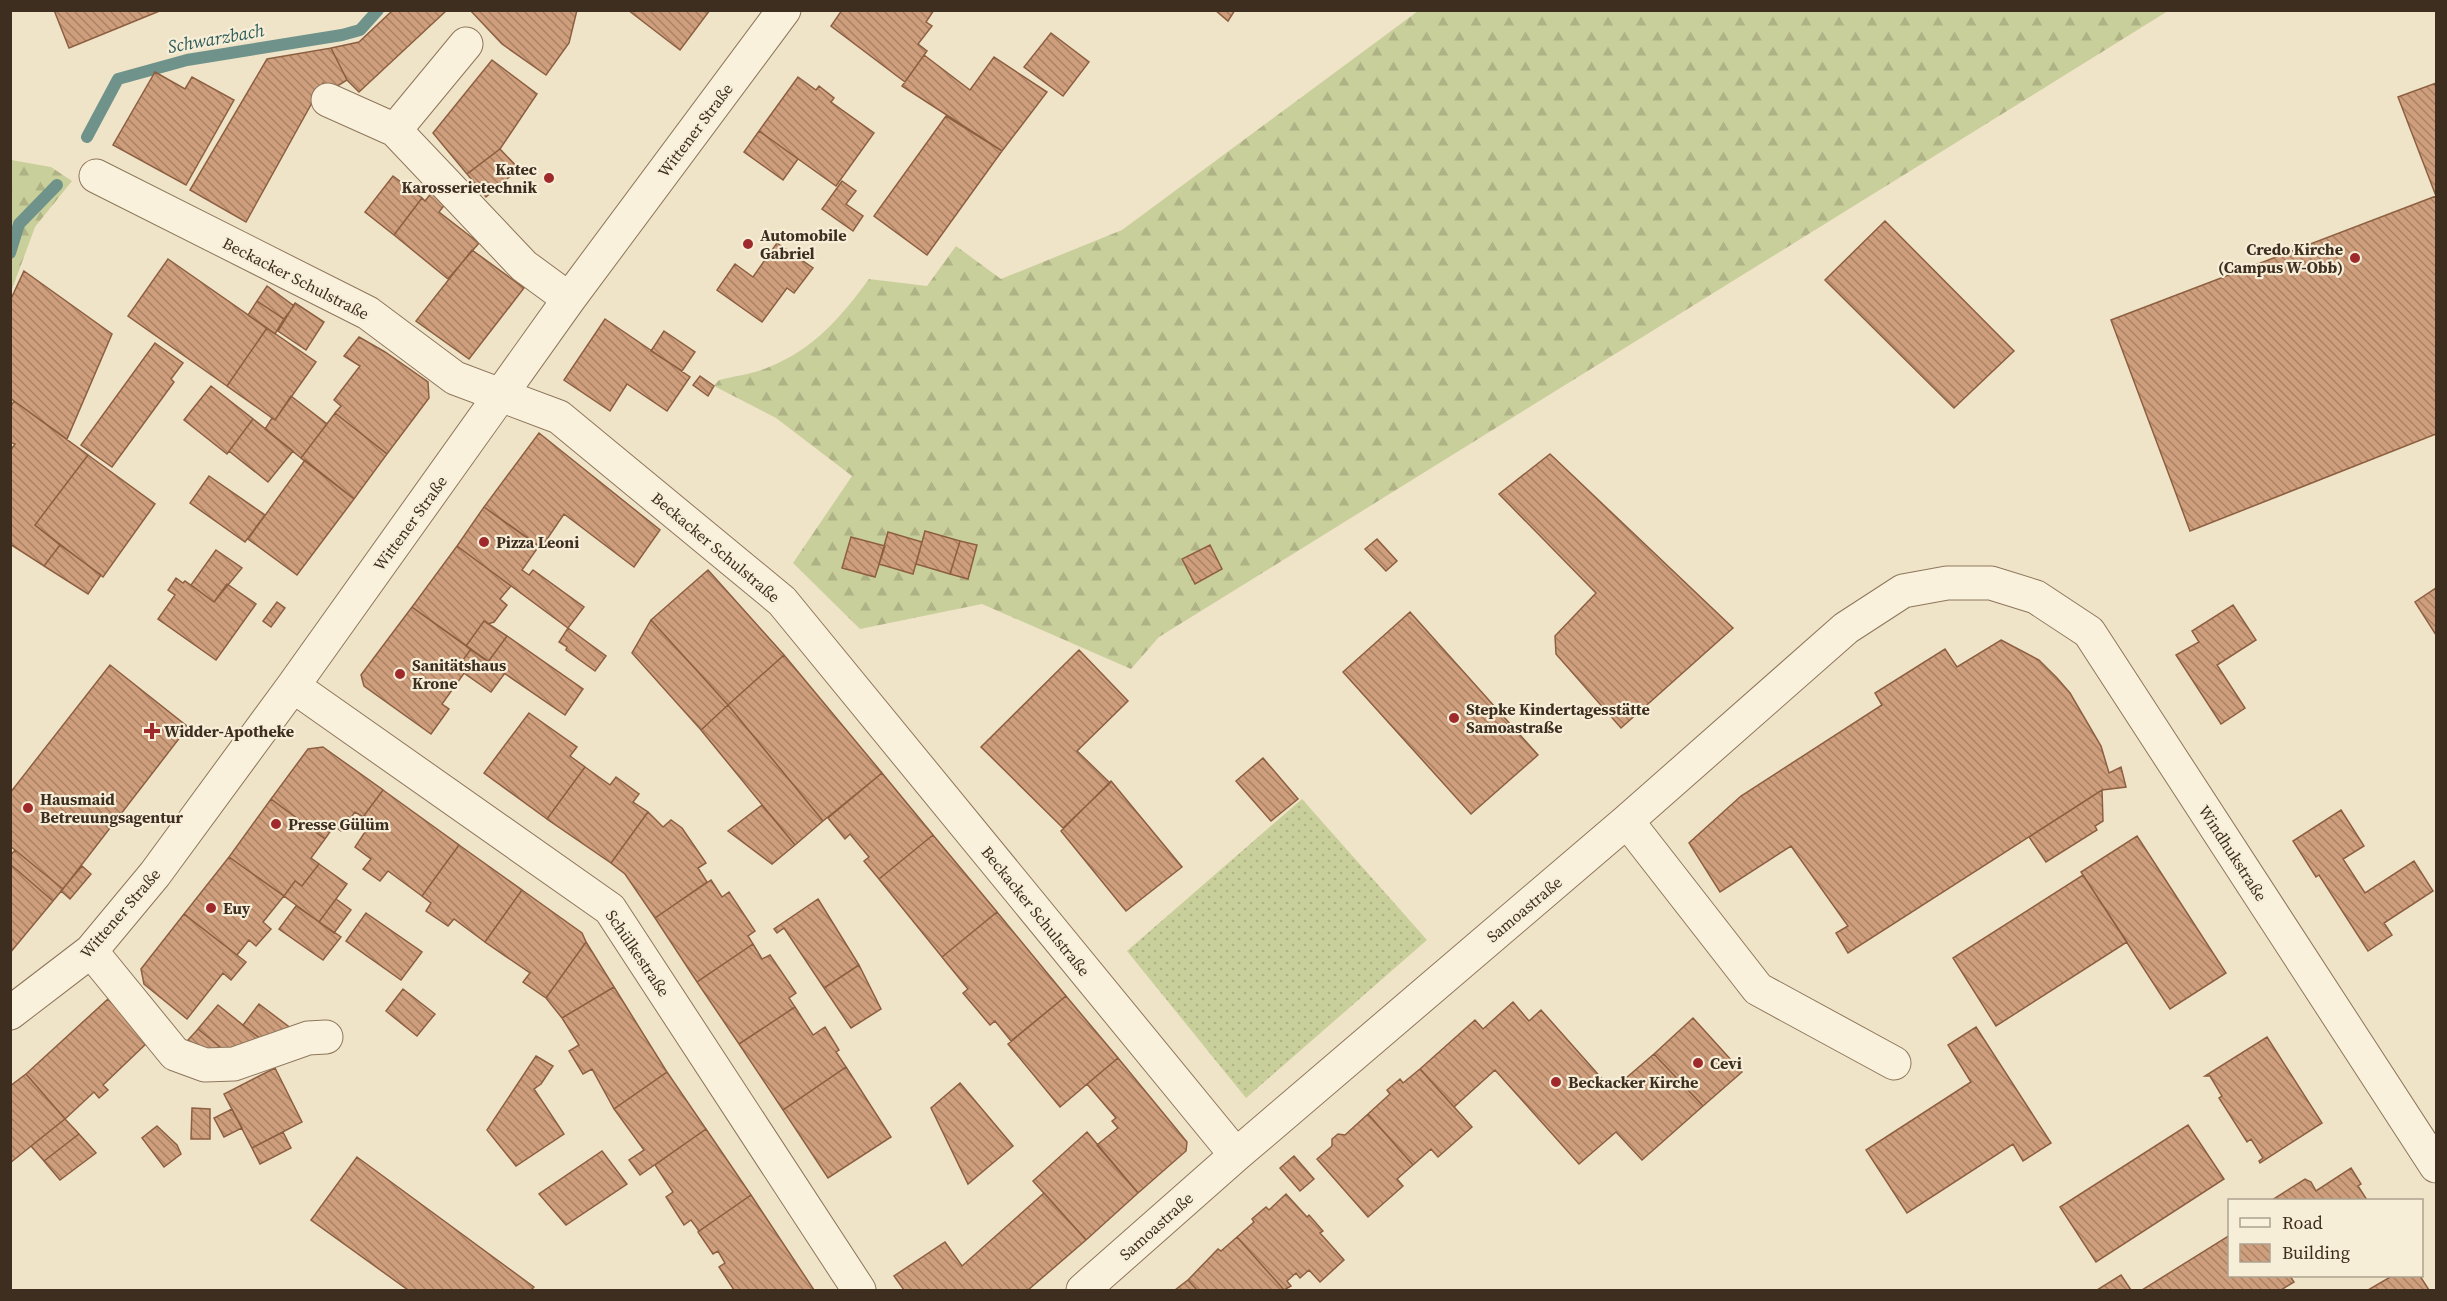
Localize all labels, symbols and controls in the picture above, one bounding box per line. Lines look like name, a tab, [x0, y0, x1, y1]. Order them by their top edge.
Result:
water label: Schwarzbach	[166, 17, 266, 59]
street label: Wittener Straße	[652, 78, 738, 182]
place label: Katec Karosserietechnik	[401, 158, 537, 198]
marker: Katec Karosserietechnik	[542, 171, 556, 185]
place label: Automobile Gabriel	[760, 224, 847, 264]
street label: Beckacker Schulstraße	[219, 232, 373, 324]
marker: Automobile Gabriel	[741, 237, 755, 251]
place label: Credo Kirche (Campus W-Obb)	[2218, 238, 2343, 278]
marker: Credo Kirche (Campus W-Obb)	[2348, 251, 2362, 265]
street label: Wittener Straße	[368, 471, 452, 575]
street label: Beckacker Schulstraße	[647, 487, 785, 607]
place label: Pizza Leoni	[496, 531, 579, 553]
marker: Pizza Leoni	[477, 535, 491, 549]
place label: Sanitätshaus Krone	[412, 654, 506, 694]
marker: Sanitätshaus Krone	[393, 667, 407, 681]
place label: Stepke Kindertagesstätte Samoastraße	[1466, 698, 1650, 738]
marker: Stepke Kindertagesstätte Samoastraße	[1447, 711, 1461, 725]
place label: Widder-Apotheke	[164, 720, 294, 742]
marker: Widder-Apotheke	[145, 724, 159, 738]
place label: Hausmaid Betreuungsagentur	[40, 788, 183, 828]
marker: Hausmaid Betreuungsagentur	[21, 801, 35, 815]
street label: Windhukstraße	[2194, 801, 2272, 905]
place label: Presse Gülüm	[288, 813, 390, 835]
marker: Presse Gülüm	[269, 817, 283, 831]
street label: Beckacker Schulstraße	[977, 841, 1095, 981]
street label: Wittener Straße	[75, 863, 165, 963]
street label: Samoastraße	[1482, 871, 1566, 947]
place label: Euy	[223, 897, 251, 919]
marker: Euy	[204, 901, 218, 915]
street label: Schülkestraße	[601, 905, 675, 1001]
place label: Cevi	[1710, 1052, 1742, 1074]
marker: Cevi	[1691, 1056, 1705, 1070]
place label: Beckacker Kirche	[1568, 1071, 1698, 1093]
marker: Beckacker Kirche	[1549, 1075, 1563, 1089]
street label: Samoastraße	[1114, 1187, 1198, 1265]
legend	[2228, 1199, 2423, 1277]
text: Road	[2282, 1210, 2323, 1235]
text: Building	[2282, 1240, 2350, 1265]

